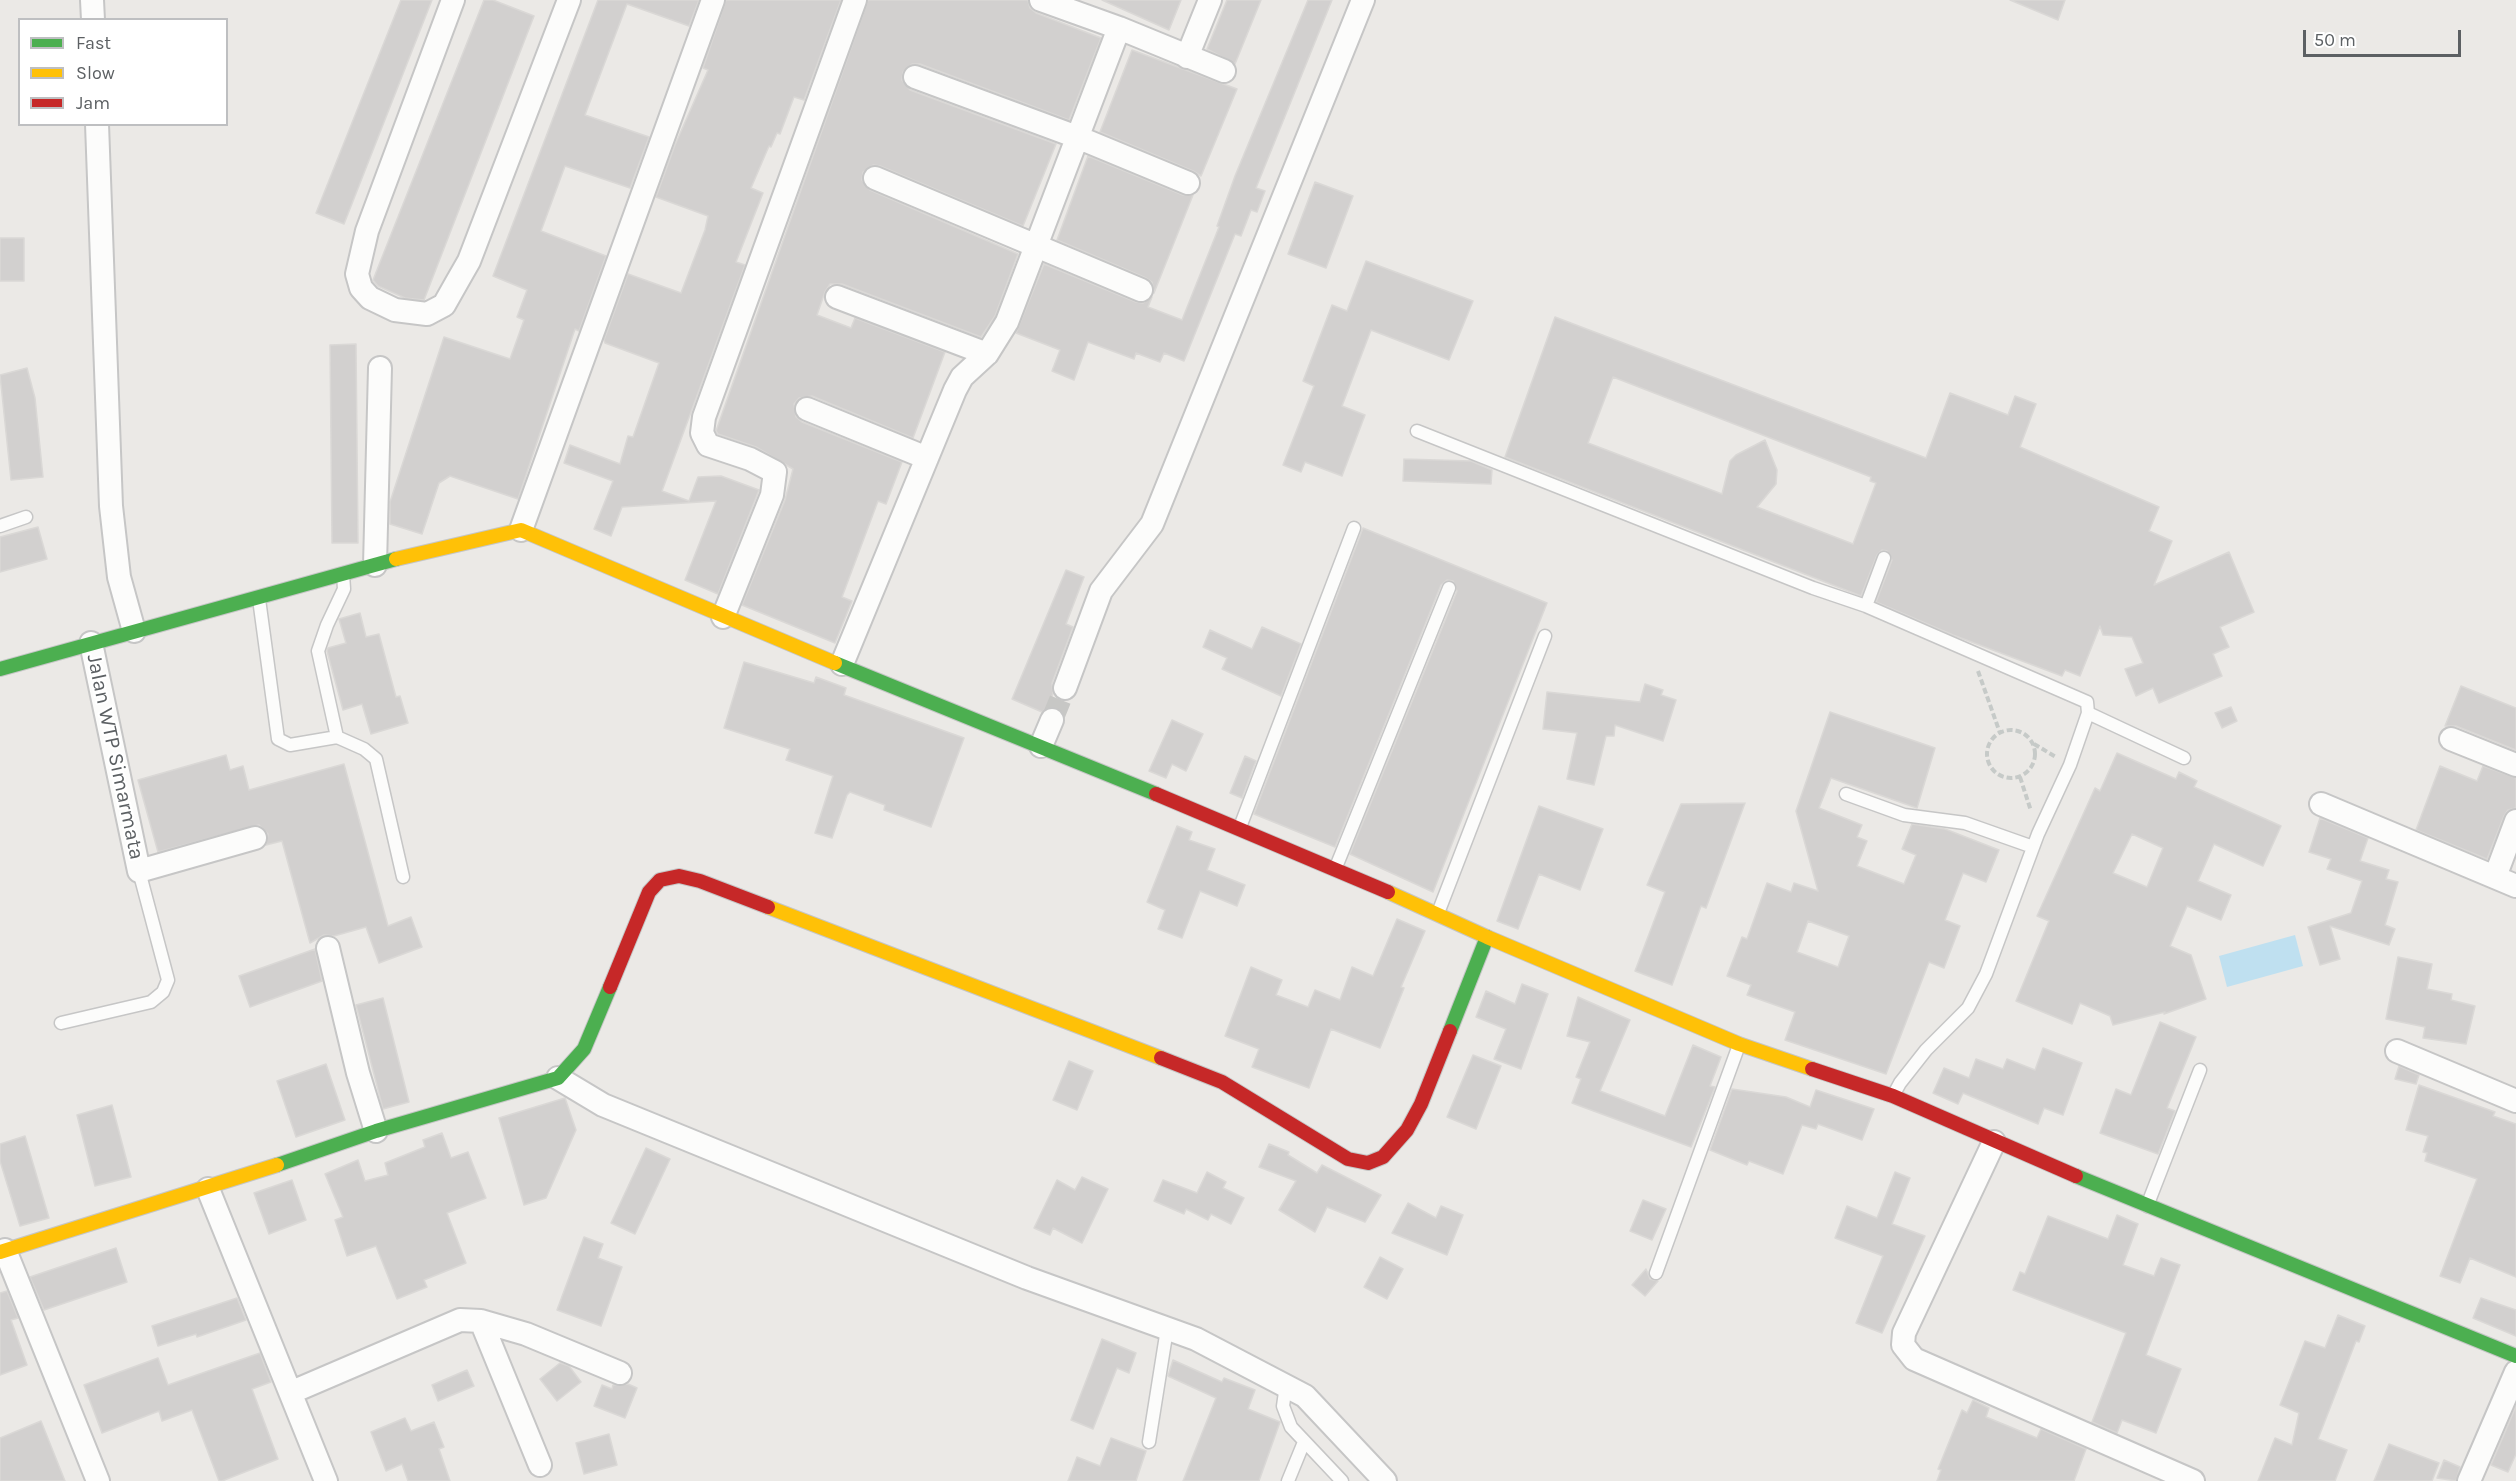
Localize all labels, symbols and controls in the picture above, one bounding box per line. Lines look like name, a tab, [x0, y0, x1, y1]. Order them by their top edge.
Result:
legend	[18, 18, 228, 126]
scale bar	[2306, 18, 2464, 56]
text: 50 m	[2314, 29, 2356, 51]
text: Fast	[76, 32, 111, 54]
text: Slow	[76, 62, 115, 84]
text: Jam	[76, 92, 110, 114]
street label: Jalan WTP Simarmata	[81, 652, 149, 862]

